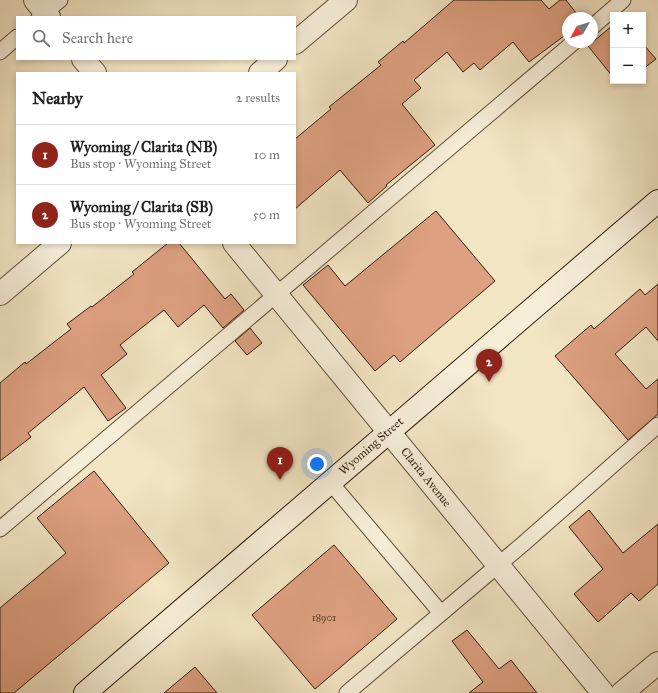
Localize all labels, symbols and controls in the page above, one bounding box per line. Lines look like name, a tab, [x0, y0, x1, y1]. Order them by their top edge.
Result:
north arrow	[562, 12, 598, 48]
map controls	[610, 12, 646, 84]
button: +	[610, 12, 646, 48]
search box	[16, 16, 296, 60]
icon: search	[30, 27, 52, 49]
text: Search here	[62, 29, 133, 47]
button: −	[610, 48, 646, 84]
text: Nearby	[32, 88, 83, 109]
text: 2 results	[236, 90, 280, 106]
text: Wyoming / Clarita (NB)	[70, 138, 217, 156]
text: 1	[42, 147, 48, 163]
text: 10 m	[254, 147, 280, 163]
text: Bus stop · Wyoming Street	[70, 156, 211, 172]
text: Wyoming / Clarita (SB)	[70, 198, 213, 216]
text: 2	[42, 207, 48, 223]
text: 50 m	[253, 207, 280, 223]
text: Bus stop · Wyoming Street	[70, 216, 211, 232]
pin: 2	[476, 349, 502, 382]
street label: Wyoming Street	[336, 414, 407, 479]
street label: Clarita Avenue	[398, 445, 454, 509]
pin: 1	[267, 447, 293, 480]
your location	[307, 454, 327, 474]
house number: 18901	[312, 612, 336, 624]

